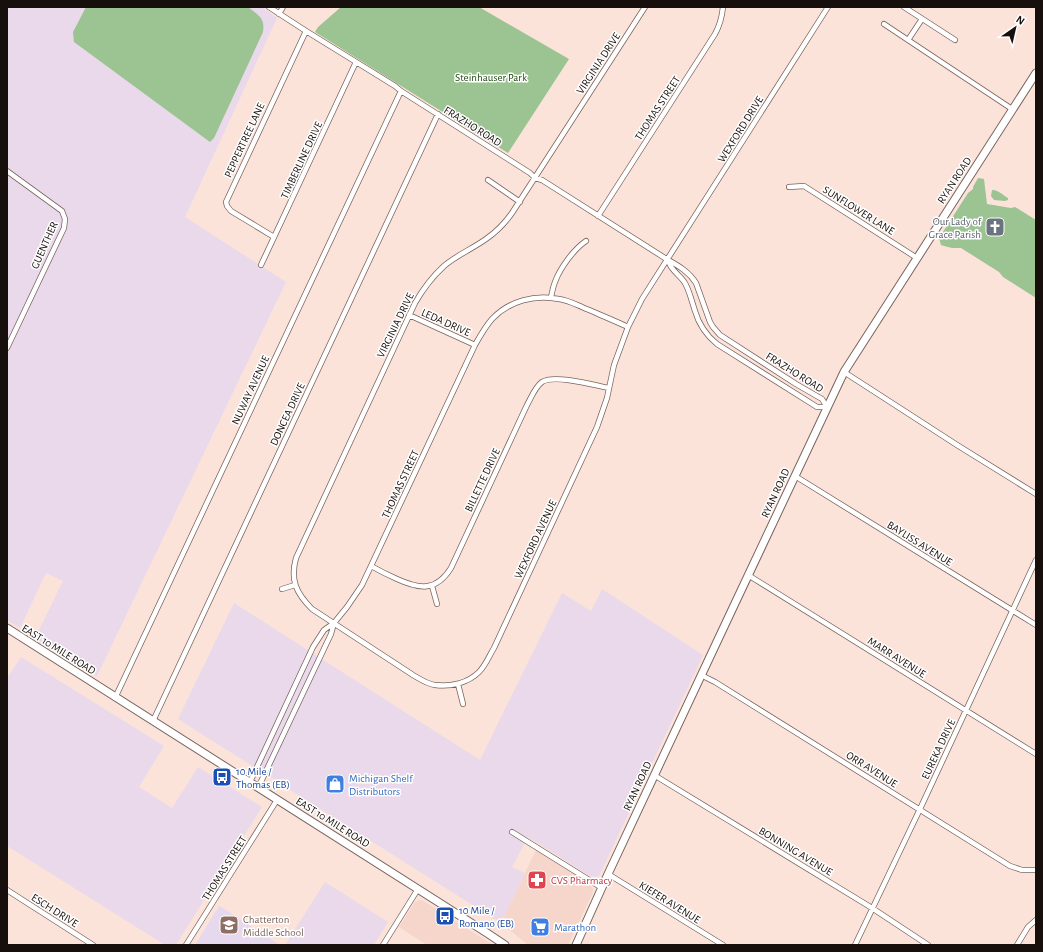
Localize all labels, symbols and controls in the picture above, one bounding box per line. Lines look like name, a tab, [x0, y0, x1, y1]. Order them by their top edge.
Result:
north arrow	[995, 8, 1035, 48]
text: N	[1014, 13, 1027, 27]
street label: VIRGINIA DRIVE	[575, 30, 623, 96]
park label: Steinhauser Park	[455, 72, 527, 83]
street label: THOMAS STREET	[633, 74, 683, 142]
street label: WEXFORD DRIVE	[716, 94, 766, 164]
street label: PEPPERTREE LANE	[222, 100, 267, 179]
street label: FRAZHO ROAD	[442, 104, 503, 148]
street label: TIMBERLINE DRIVE	[279, 119, 324, 201]
street label: RYAN ROAD	[935, 155, 973, 206]
street label: SUNFLOWER LANE	[821, 184, 897, 237]
place label: Our Lady of Grace Parish	[929, 216, 982, 240]
church icon: Our Lady of Grace Parish	[984, 216, 1006, 238]
street label: GUENTHER	[29, 220, 60, 270]
street label: VIRGINIA DRIVE	[375, 290, 416, 359]
street label: LEDA DRIVE	[420, 307, 473, 338]
street label: FRAZHO ROAD	[764, 350, 825, 394]
street label: NUWAY AVENUE	[230, 353, 272, 426]
street label: DONCEA DRIVE	[268, 380, 307, 447]
street label: BILLETTE DRIVE	[463, 446, 502, 514]
street label: THOMAS STREET	[380, 448, 421, 520]
street label: RYAN ROAD	[759, 467, 792, 520]
street label: WEXFORD AVENUE	[512, 497, 559, 580]
street label: BAYLISS AVENUE	[885, 519, 955, 568]
street label: EAST 10 MILE ROAD	[20, 622, 98, 677]
street label: MARR AVENUE	[866, 635, 928, 680]
street label: EUREKA DRIVE	[920, 717, 958, 781]
street label: ORR AVENUE	[844, 749, 900, 790]
street label: RYAN ROAD	[621, 760, 654, 813]
bus stop icon: 10 Mile / Thomas (EB)	[211, 766, 233, 788]
place label: 10 Mile / Thomas (EB)	[236, 766, 290, 790]
shop icon: Michigan Shelf Distributors	[324, 773, 346, 795]
place label: Michigan Shelf Distributors	[349, 773, 413, 797]
street label: EAST 10 MILE ROAD	[294, 795, 372, 850]
street label: BONNING AVENUE	[757, 825, 835, 878]
street label: THOMAS STREET	[200, 833, 249, 903]
pharmacy icon: CVS Pharmacy	[526, 869, 548, 891]
place label: CVS Pharmacy	[551, 875, 613, 886]
street label: KIEFER AVENUE	[637, 879, 703, 926]
street label: ESCH DRIVE	[29, 892, 81, 930]
bus stop icon: 10 Mile / Romano (EB)	[434, 905, 456, 927]
place label: 10 Mile / Romano (EB)	[459, 905, 514, 929]
school or university icon: Chatterton Middle School	[218, 914, 240, 936]
place label: Chatterton Middle School	[243, 914, 304, 938]
supermarket icon: Marathon	[529, 916, 551, 938]
place label: Marathon	[554, 922, 596, 933]

